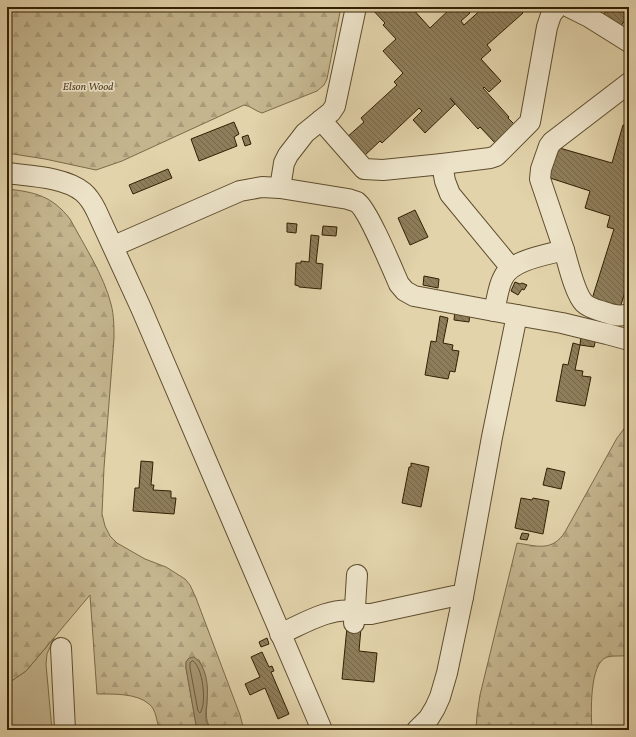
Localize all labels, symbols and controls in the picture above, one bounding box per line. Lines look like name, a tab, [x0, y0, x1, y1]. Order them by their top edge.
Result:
park label: Elson Wood	[63, 80, 114, 95]

